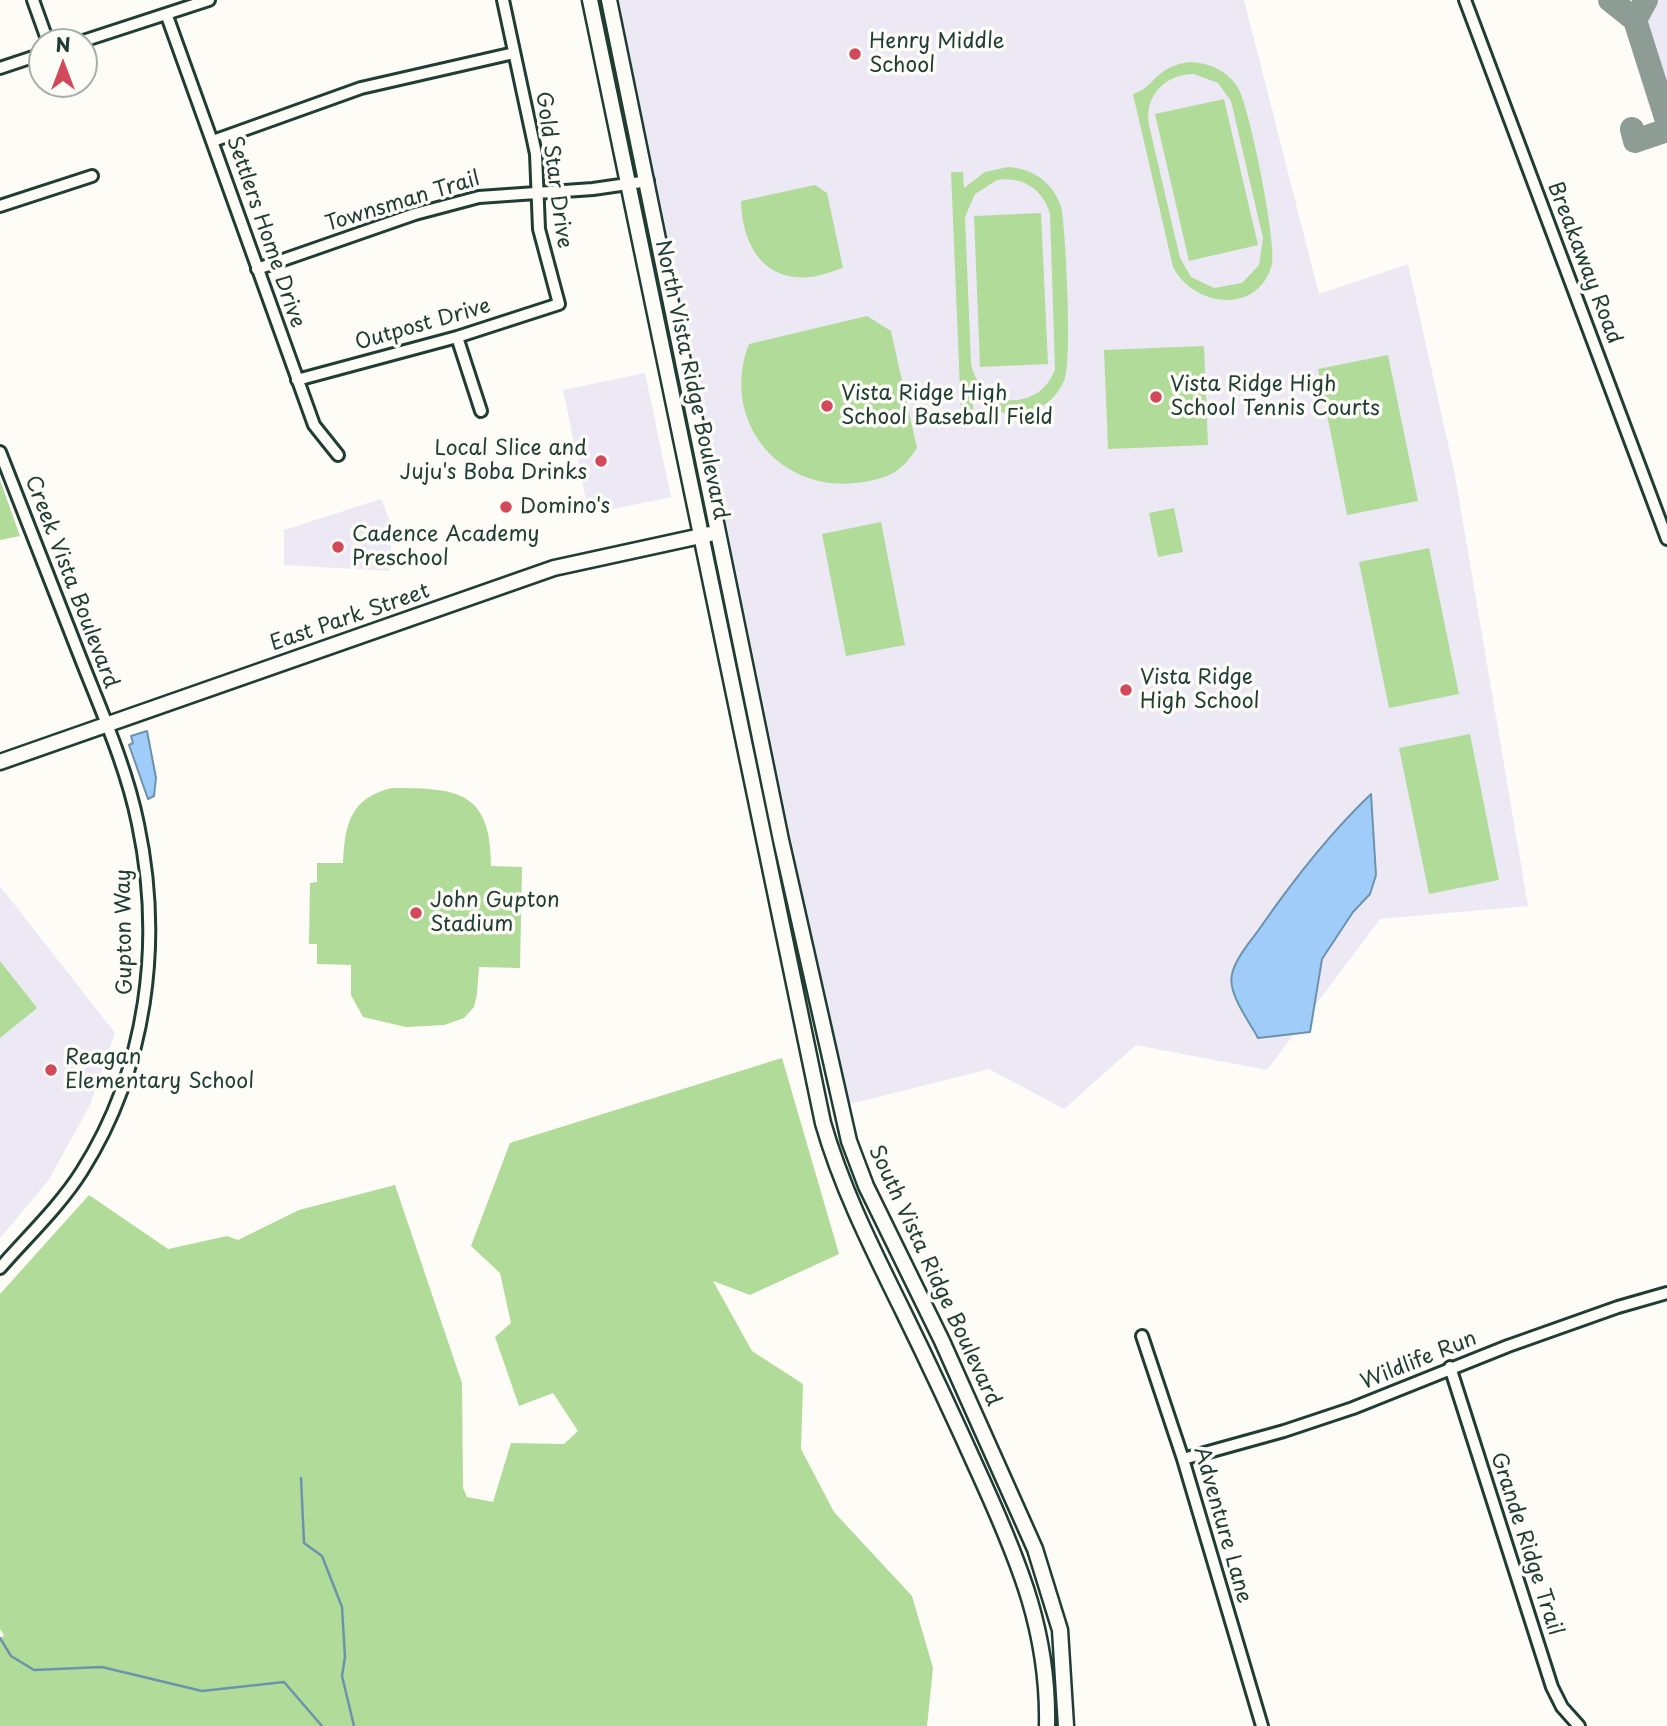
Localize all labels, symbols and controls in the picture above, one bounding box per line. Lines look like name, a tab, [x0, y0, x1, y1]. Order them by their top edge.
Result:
north arrow	[28, 28, 98, 98]
place label: Henry Middle School	[869, 29, 1004, 79]
text: N	[55, 30, 71, 58]
marker: Henry Middle School	[847, 46, 863, 62]
street label: Gold Star Drive	[530, 90, 576, 250]
street label: Settlers Home Drive	[220, 133, 310, 331]
street label: Townsman Trail	[323, 167, 483, 237]
street label: Breakaway Road	[1541, 178, 1627, 348]
street label: North Vista Ridge Boulevard	[649, 238, 733, 522]
street label: Outpost Drive	[353, 294, 493, 356]
place label: Vista Ridge High School Tennis Courts	[1170, 372, 1380, 422]
place label: Vista Ridge High School Baseball Field	[841, 381, 1053, 431]
marker: Vista Ridge High School Tennis Courts	[1148, 389, 1164, 405]
marker: Vista Ridge High School Baseball Field	[819, 398, 835, 414]
place label: Local Slice and Juju's Boba Drinks	[400, 436, 587, 486]
marker: Local Slice and Juju's Boba Drinks	[593, 453, 609, 469]
street label: Creek Vista Boulevard	[19, 472, 123, 692]
place label: Domino's	[520, 494, 610, 520]
marker: Domino's	[498, 499, 514, 515]
place label: Cadence Academy Preschool	[352, 522, 540, 572]
marker: Cadence Academy Preschool	[330, 539, 346, 555]
street label: East Park Street	[267, 579, 433, 657]
place label: Vista Ridge High School	[1140, 665, 1260, 715]
marker: Vista Ridge High School	[1118, 682, 1134, 698]
street label: Gupton Way	[111, 869, 139, 995]
place label: John Gupton Stadium	[430, 888, 560, 938]
marker: John Gupton Stadium	[408, 905, 424, 921]
place label: Reagan Elementary School	[65, 1045, 254, 1095]
marker: Reagan Elementary School	[43, 1062, 59, 1078]
street label: South Vista Ridge Boulevard	[862, 1142, 1006, 1410]
street label: Wildlife Run	[1357, 1326, 1481, 1396]
street label: Adventure Lane	[1188, 1444, 1256, 1606]
street label: Grande Ridge Trail	[1484, 1449, 1568, 1639]

